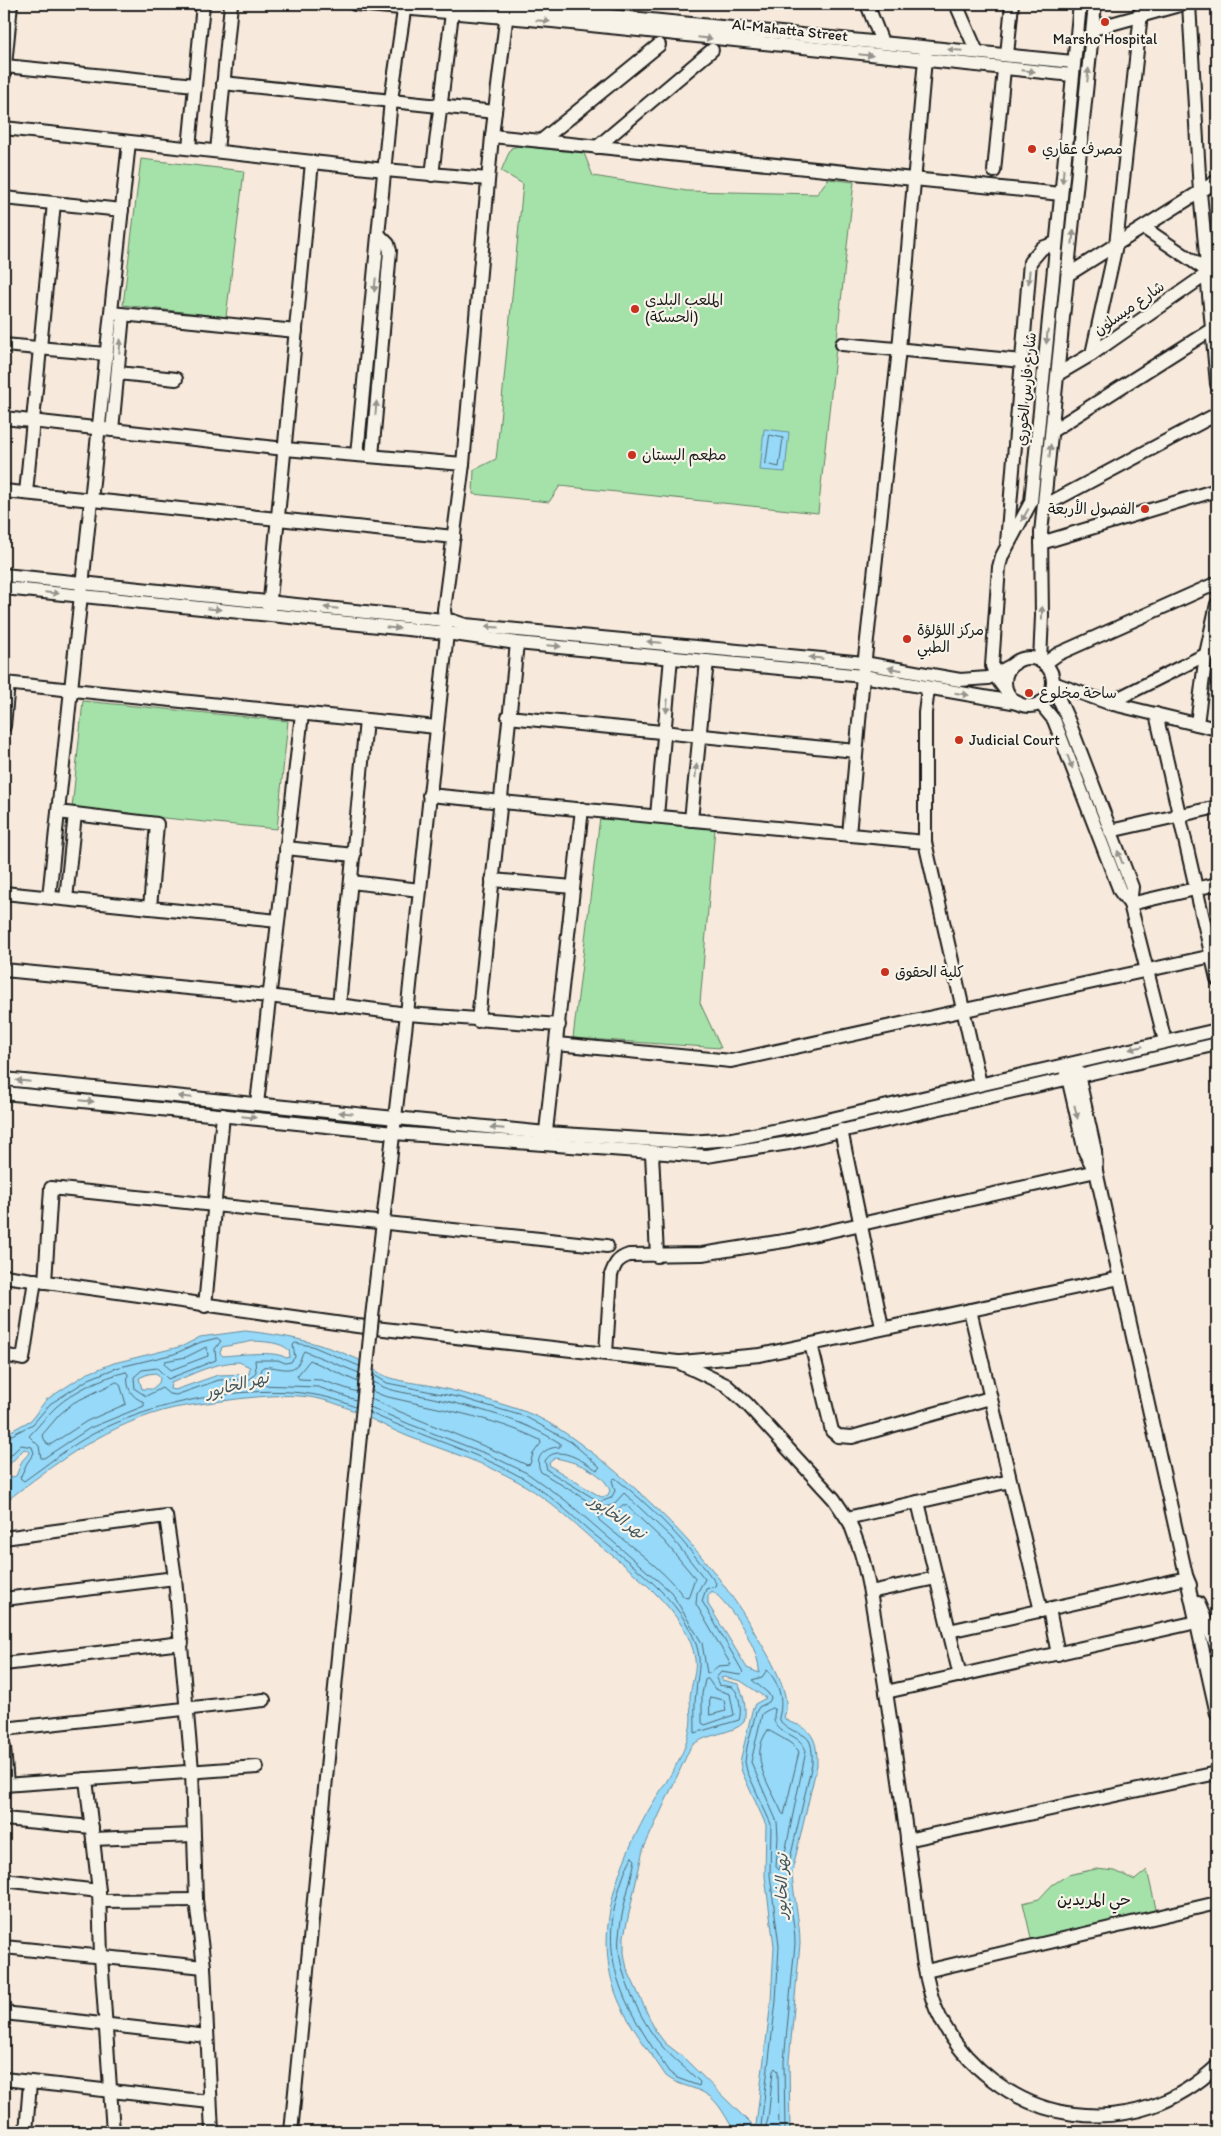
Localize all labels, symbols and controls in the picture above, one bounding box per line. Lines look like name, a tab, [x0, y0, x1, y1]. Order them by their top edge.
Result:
street label: Al-Mahatta Street	[731, 15, 849, 45]
marker: Marsho Hospital	[1099, 16, 1111, 28]
one-way arrow	[536, 17, 552, 25]
place label: Marsho Hospital	[1053, 30, 1158, 48]
one-way arrow	[697, 34, 713, 42]
one-way arrow	[947, 46, 963, 54]
one-way arrow	[859, 51, 875, 59]
one-way arrow	[1020, 67, 1036, 75]
one-way arrow	[1084, 67, 1092, 83]
place label: مصرف عقاري	[1042, 140, 1123, 160]
marker: مصرف عقاري	[1026, 143, 1038, 155]
one-way arrow	[1058, 168, 1066, 184]
one-way arrow	[1069, 229, 1077, 245]
one-way arrow	[1025, 270, 1033, 286]
one-way arrow	[371, 277, 379, 293]
street label: شارع ميسلون	[1090, 277, 1168, 340]
place label: الملعب البلدي (الحسكة)	[645, 291, 723, 326]
marker: الملعب البلدي (الحسكة)	[629, 303, 641, 315]
one-way arrow	[1043, 330, 1051, 346]
street label: شارع فارس الخوري	[1012, 331, 1042, 447]
one-way arrow	[116, 338, 124, 354]
one-way arrow	[372, 400, 380, 416]
one-way arrow	[1046, 442, 1054, 458]
place label: مطعم البستان	[642, 446, 726, 467]
marker: مطعم البستان	[626, 449, 638, 461]
place label: الفصول الأربعة	[1048, 499, 1135, 518]
marker: الفصول الأربعة	[1139, 503, 1151, 515]
one-way arrow	[1021, 509, 1030, 522]
one-way arrow	[45, 589, 61, 597]
one-way arrow	[323, 604, 339, 612]
one-way arrow	[1038, 604, 1046, 620]
one-way arrow	[206, 605, 222, 613]
place label: مركز اللؤلؤة الطبي	[917, 621, 984, 660]
one-way arrow	[484, 622, 500, 630]
one-way arrow	[385, 624, 401, 632]
marker: مركز اللؤلؤة الطبي	[901, 633, 913, 645]
one-way arrow	[646, 637, 662, 645]
one-way arrow	[547, 643, 563, 651]
one-way arrow	[807, 654, 823, 662]
one-way arrow	[886, 664, 902, 672]
place label: ساحة مخلوع	[1039, 684, 1117, 703]
marker: ساحة مخلوع	[1023, 687, 1035, 699]
one-way arrow	[955, 690, 971, 698]
one-way arrow	[663, 698, 671, 714]
place label: Judicial Court	[969, 731, 1060, 749]
marker: Judicial Court	[953, 734, 965, 746]
one-way arrow	[1067, 754, 1074, 769]
one-way arrow	[692, 763, 700, 779]
one-way arrow	[1116, 850, 1124, 865]
place label: كلية الحقوق	[895, 963, 964, 981]
marker: كلية الحقوق	[879, 966, 891, 978]
one-way arrow	[1128, 1044, 1143, 1052]
one-way arrow	[15, 1076, 31, 1084]
one-way arrow	[176, 1093, 192, 1101]
one-way arrow	[79, 1097, 95, 1105]
one-way arrow	[1072, 1105, 1080, 1120]
one-way arrow	[338, 1109, 354, 1117]
one-way arrow	[241, 1113, 257, 1121]
one-way arrow	[489, 1124, 505, 1132]
water label: نهر الخابور	[202, 1367, 273, 1403]
water label: نهر الخابور	[584, 1489, 651, 1545]
water label: نهر الخابور	[771, 1851, 793, 1920]
district label: حي المريدين	[1057, 1890, 1131, 1914]

